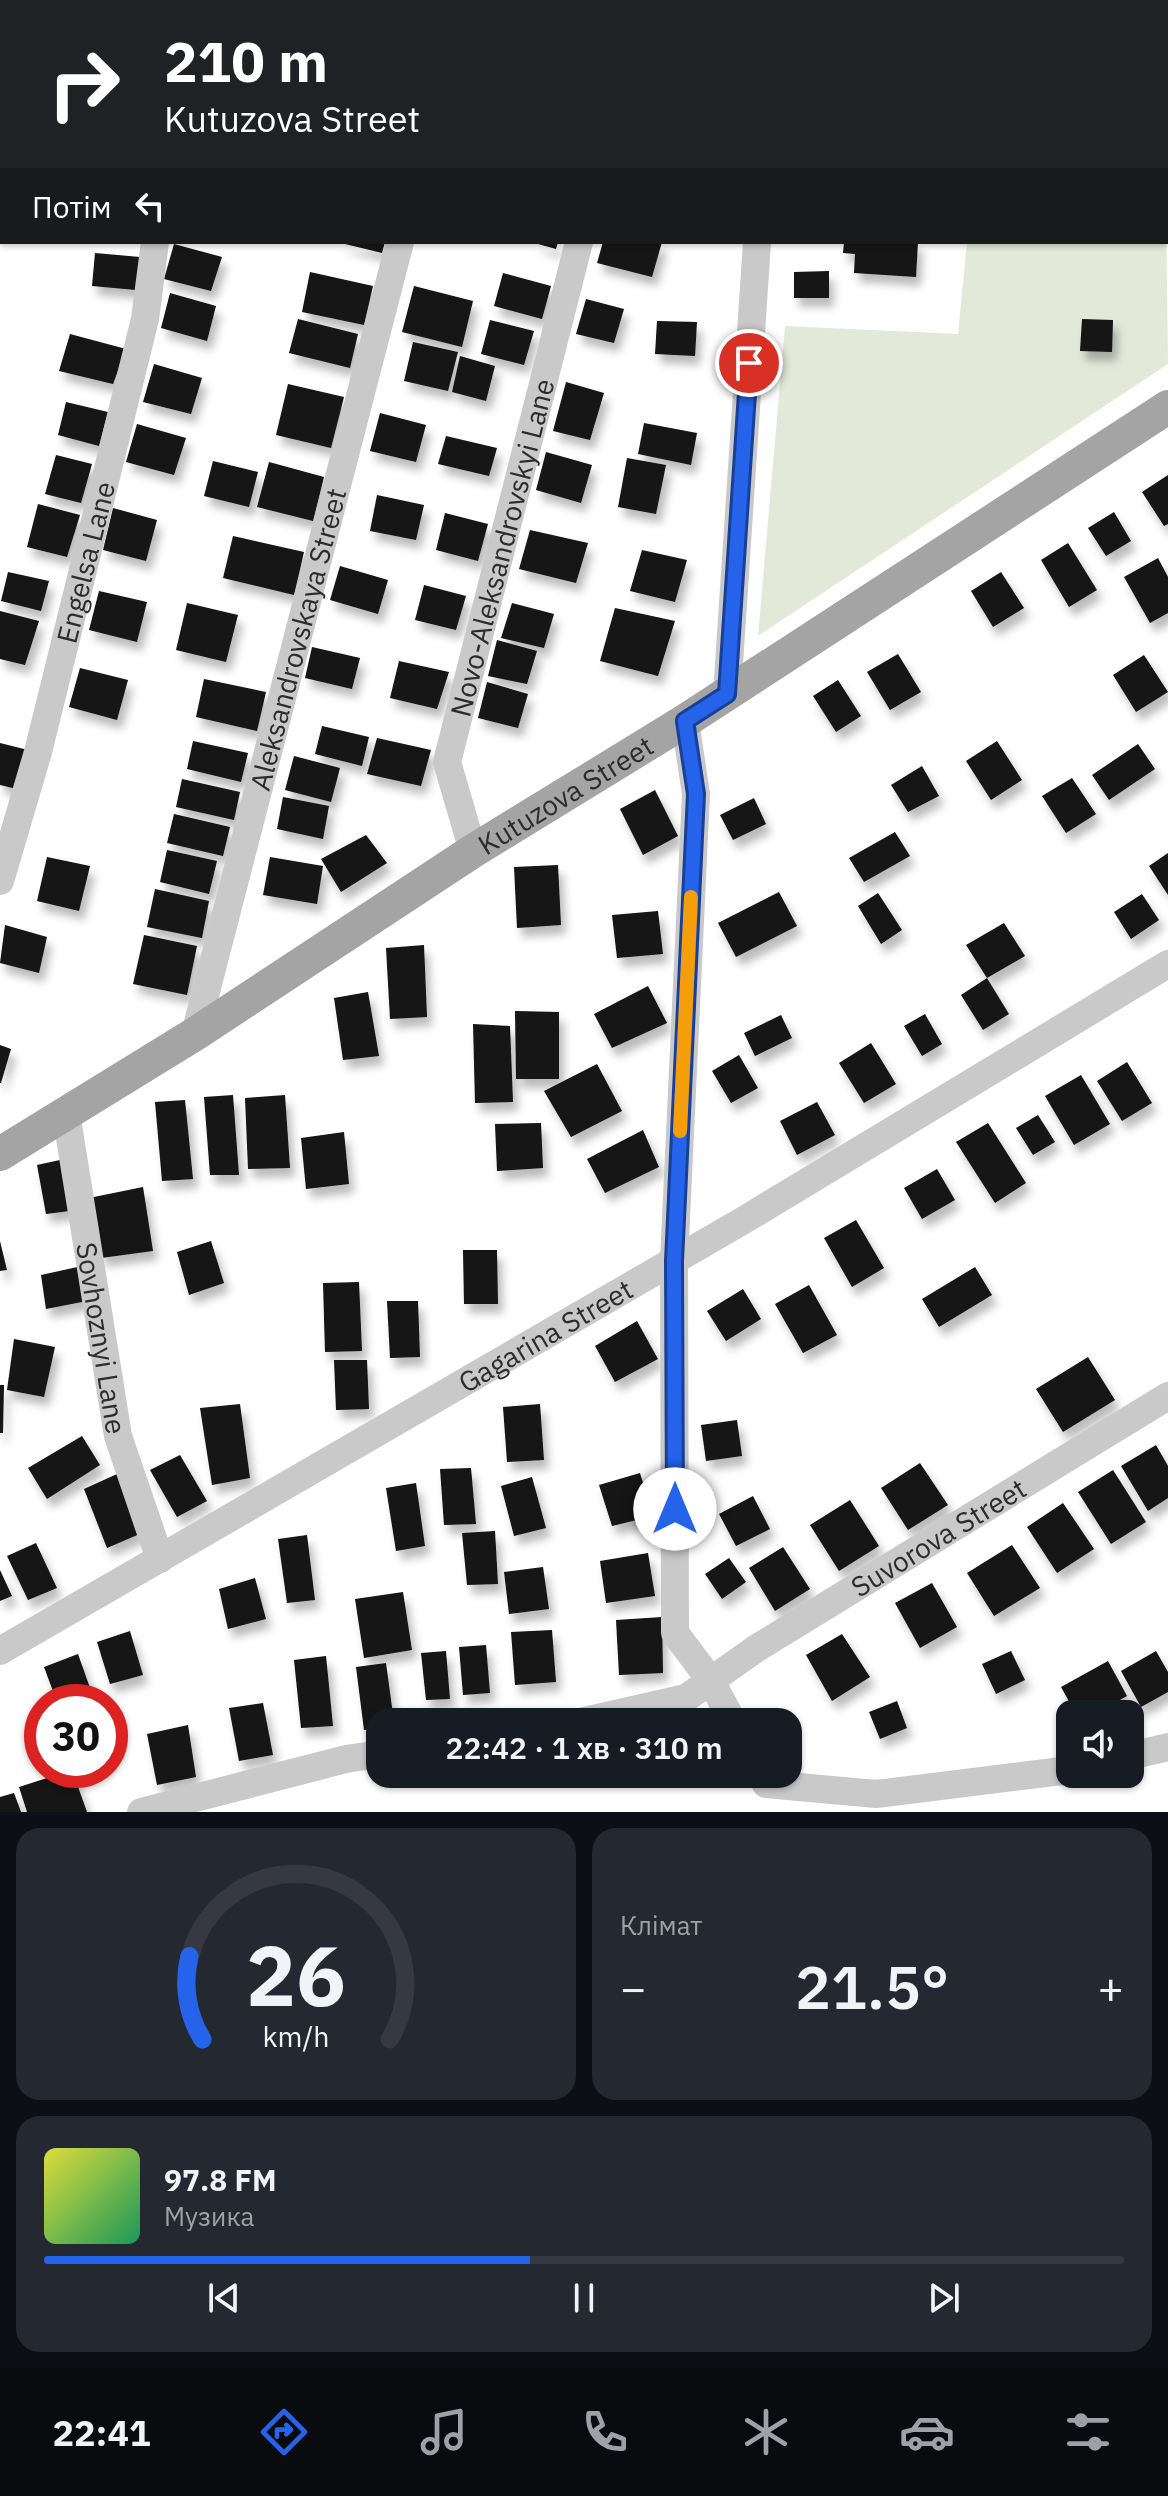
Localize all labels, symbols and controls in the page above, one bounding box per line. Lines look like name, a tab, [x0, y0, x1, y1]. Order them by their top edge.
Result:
text: 210 m	[164, 25, 328, 97]
icon: right	[32, 32, 136, 136]
text: Kutuzova Street	[164, 95, 420, 142]
icon: left	[128, 184, 172, 228]
text: Потім	[32, 187, 112, 226]
pin	[715, 329, 783, 397]
icon: arrive	[727, 341, 771, 385]
street label: Novo-Aleksandrovskyi Lane	[441, 375, 562, 720]
street label: Engelsa Lane	[47, 478, 123, 647]
street label: Aleksandrovskaya Street	[240, 484, 354, 794]
street label: Kutuzova Street	[471, 727, 660, 862]
street label: Sovhoznyi Lane	[69, 1240, 136, 1437]
street label: Gagarina Street	[451, 1270, 639, 1400]
position arrow	[633, 1467, 717, 1551]
street label: Suvorova Street	[844, 1469, 1033, 1605]
speed limit sign: 30	[24, 1684, 128, 1788]
map controls	[1056, 1700, 1144, 1788]
button: sound	[1056, 1700, 1144, 1788]
text: 22:42 · 1 хв · 310 m	[445, 1728, 723, 1767]
text: Клімат	[620, 1908, 702, 1942]
text: 26	[246, 1921, 346, 2029]
text: 21.5°	[795, 1947, 949, 2026]
text: −	[620, 1959, 646, 2016]
text: +	[1098, 1959, 1124, 2016]
text: km/h	[262, 2018, 330, 2055]
text: 97.8 FM	[164, 2160, 277, 2199]
text: Музика	[164, 2199, 254, 2233]
icon: previous	[202, 2276, 246, 2320]
icon: pause	[562, 2276, 606, 2320]
icon: next	[922, 2276, 966, 2320]
icon: directions	[256, 2404, 312, 2460]
icon: music	[416, 2404, 472, 2460]
icon: phone	[577, 2404, 633, 2460]
icon: climate	[738, 2404, 794, 2460]
icon: car	[899, 2404, 955, 2460]
icon: filters	[1060, 2404, 1116, 2460]
text: 22:41	[52, 2409, 151, 2456]

